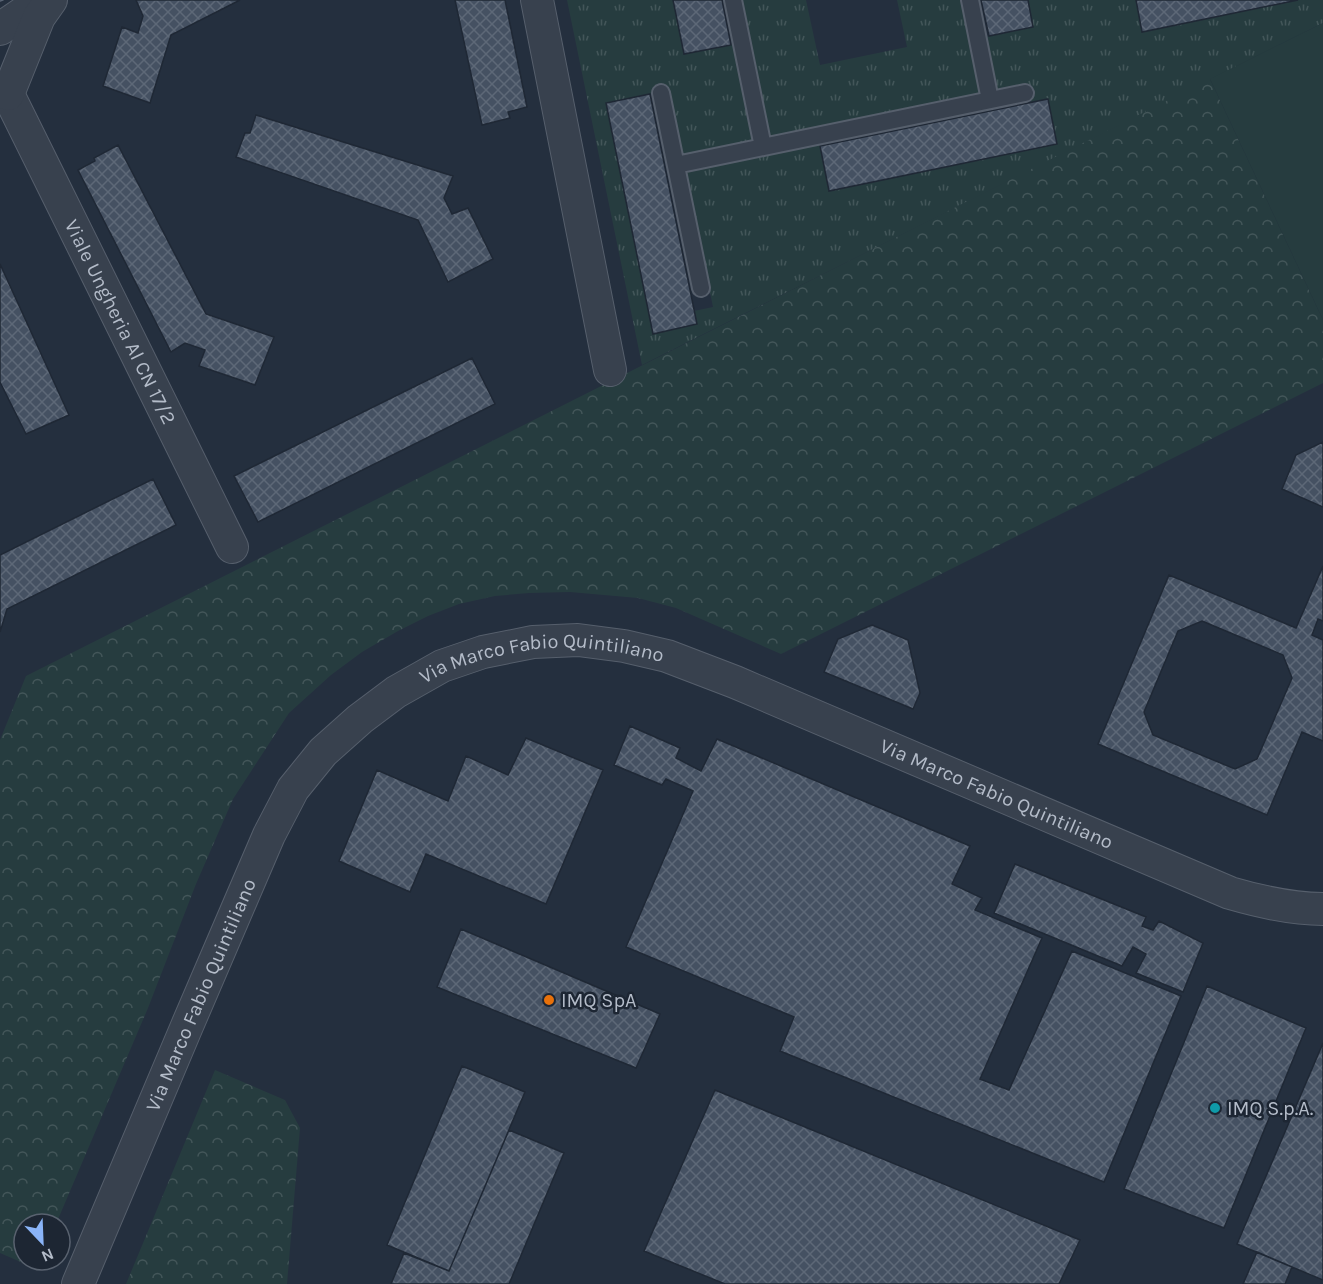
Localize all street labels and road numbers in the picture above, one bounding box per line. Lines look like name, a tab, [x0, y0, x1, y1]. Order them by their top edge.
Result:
street label: Viale Ungheria Al CN 17/2	[60, 216, 181, 428]
street label: Via Marco Fabio Quintiliano	[415, 628, 666, 688]
street label: Via Marco Fabio Quintiliano	[877, 734, 1117, 853]
street label: Via Marco Fabio Quintiliano	[141, 875, 260, 1115]

